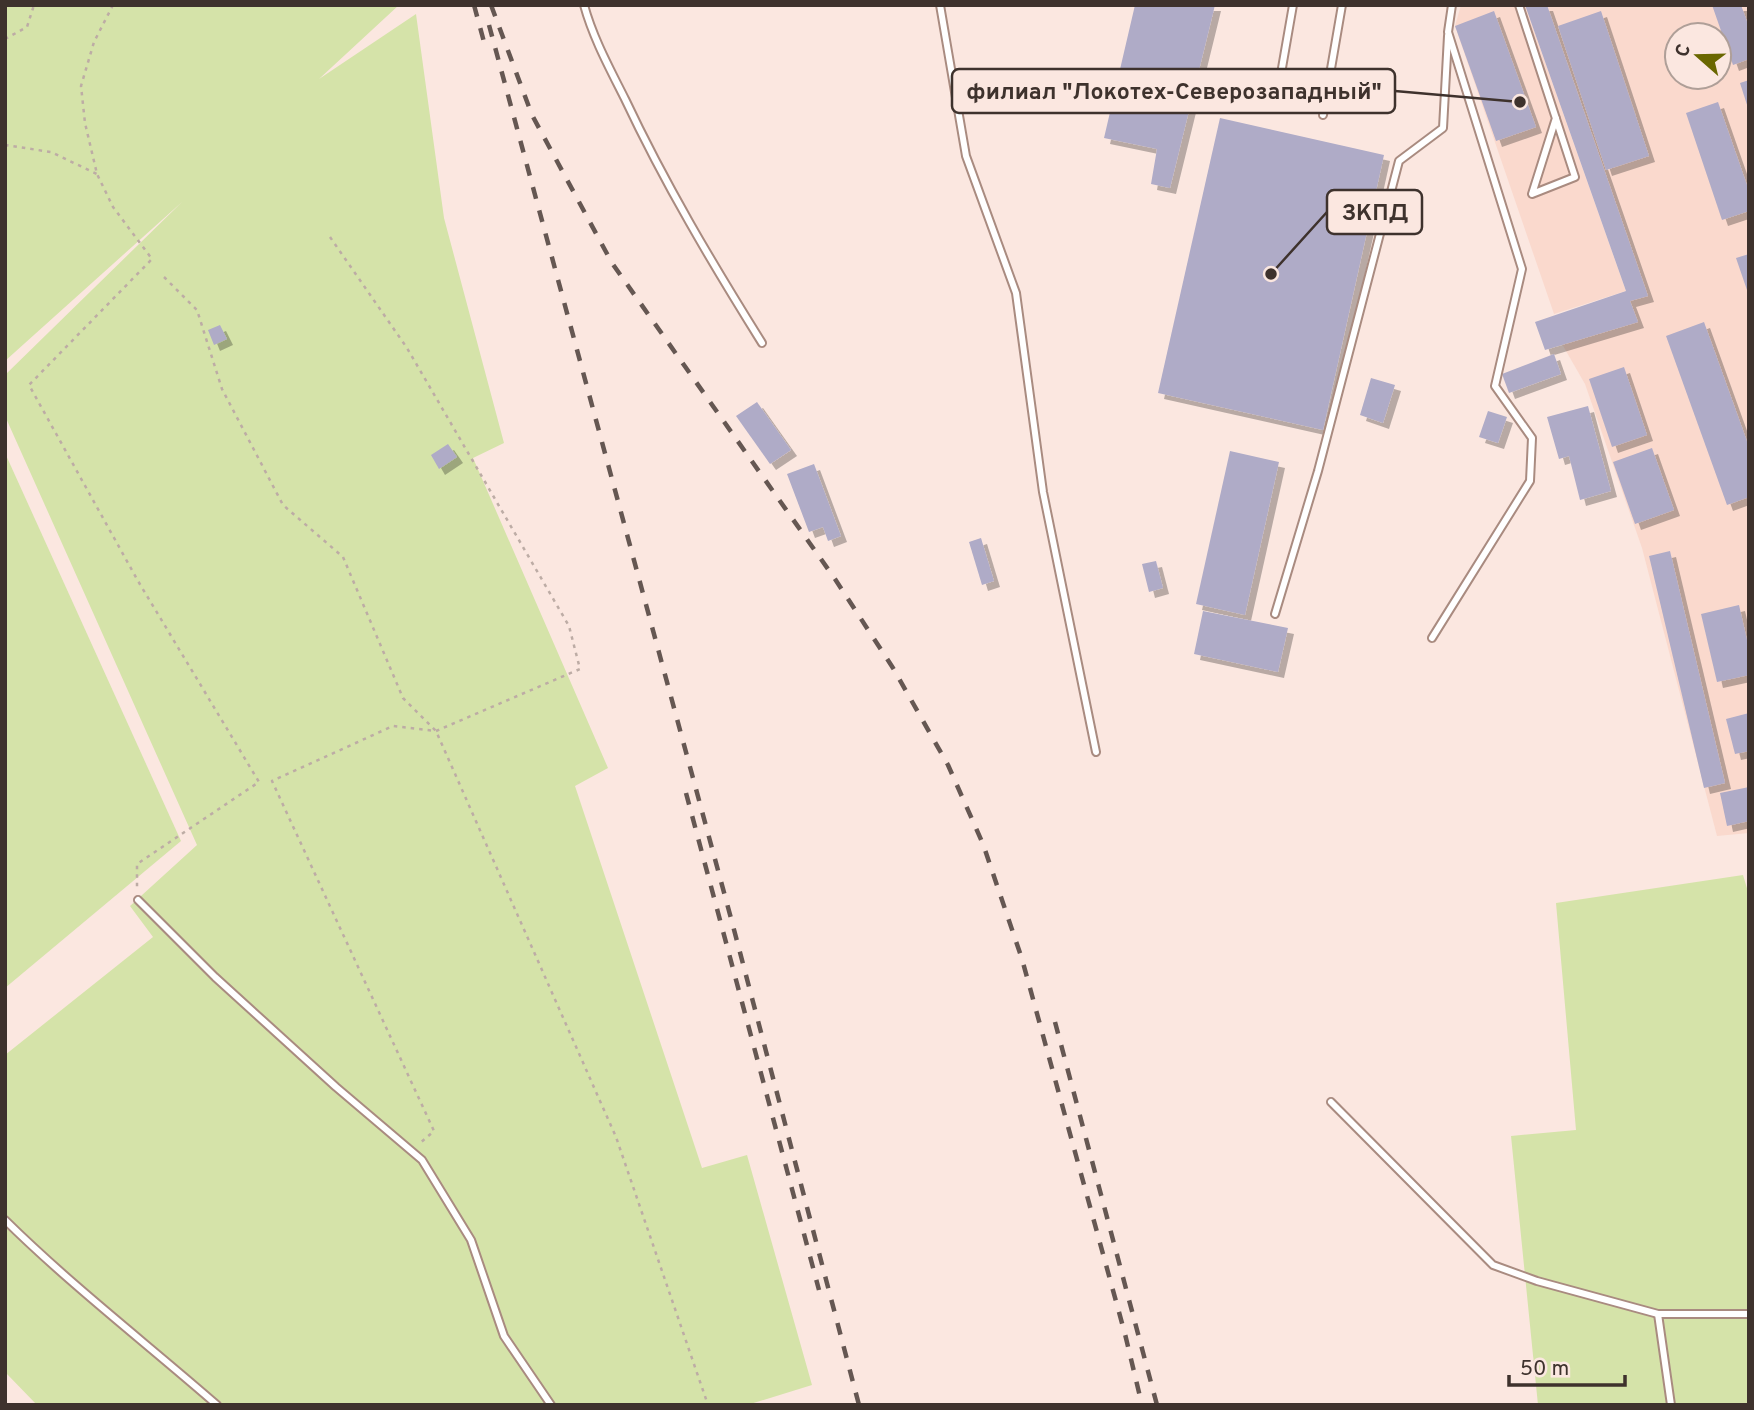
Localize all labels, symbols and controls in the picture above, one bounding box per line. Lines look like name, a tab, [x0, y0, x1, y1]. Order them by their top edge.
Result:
north arrow	[1663, 21, 1733, 91]
text: С	[1671, 41, 1697, 61]
callout: филиал "Локотех-Северозападный"	[952, 69, 1395, 113]
text: филиал "Локотех-Северозападный"	[966, 79, 1382, 108]
callout: ЗКПД	[1327, 190, 1422, 234]
text: ЗКПД	[1342, 200, 1408, 229]
scale bar	[1509, 1344, 1624, 1388]
text: 50 m	[1520, 1356, 1569, 1383]

